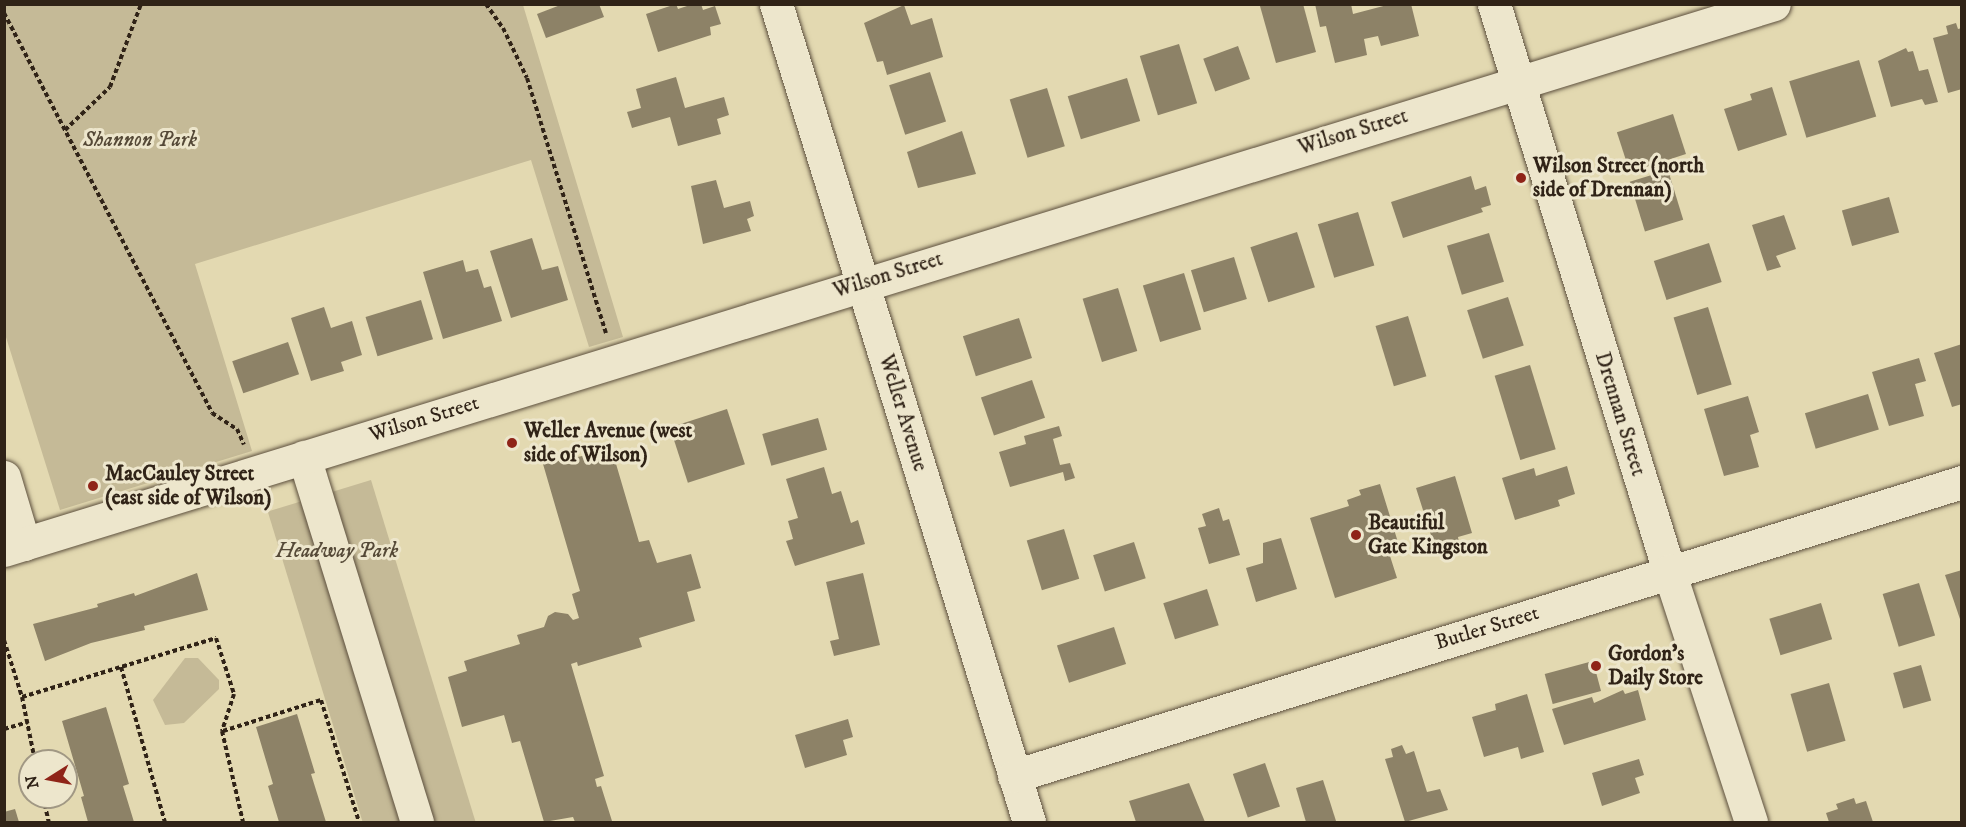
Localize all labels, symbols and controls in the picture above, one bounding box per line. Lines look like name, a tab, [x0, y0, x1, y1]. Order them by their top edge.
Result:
street label: Wilson Street	[1295, 103, 1411, 161]
park label: Shannon Park	[83, 127, 197, 153]
place label: Wilson Street (north side of Drennan)	[1533, 153, 1704, 203]
marker: Wilson Street (north side of Drennan)	[1514, 171, 1528, 185]
street label: Wilson Street	[830, 246, 946, 304]
street label: Drennan Street	[1589, 349, 1651, 479]
street label: Weller Avenue	[873, 351, 933, 475]
street label: Wilson Street	[366, 390, 482, 448]
place label: Weller Avenue (west side of Wilson)	[524, 418, 692, 468]
marker: Weller Avenue (west side of Wilson)	[505, 436, 519, 450]
place label: MacCauley Street (east side of Wilson)	[105, 461, 271, 511]
marker: MacCauley Street (east side of Wilson)	[86, 479, 100, 493]
place label: Beautiful Gate Kingston	[1368, 510, 1488, 560]
marker: Beautiful Gate Kingston	[1349, 528, 1363, 542]
park label: Headway Park	[276, 538, 398, 564]
street label: Butler Street	[1432, 600, 1542, 656]
place label: Gordon's Daily Store	[1608, 641, 1703, 691]
marker: Gordon's Daily Store	[1589, 659, 1603, 673]
north arrow	[18, 749, 78, 809]
text: N	[21, 774, 43, 790]

